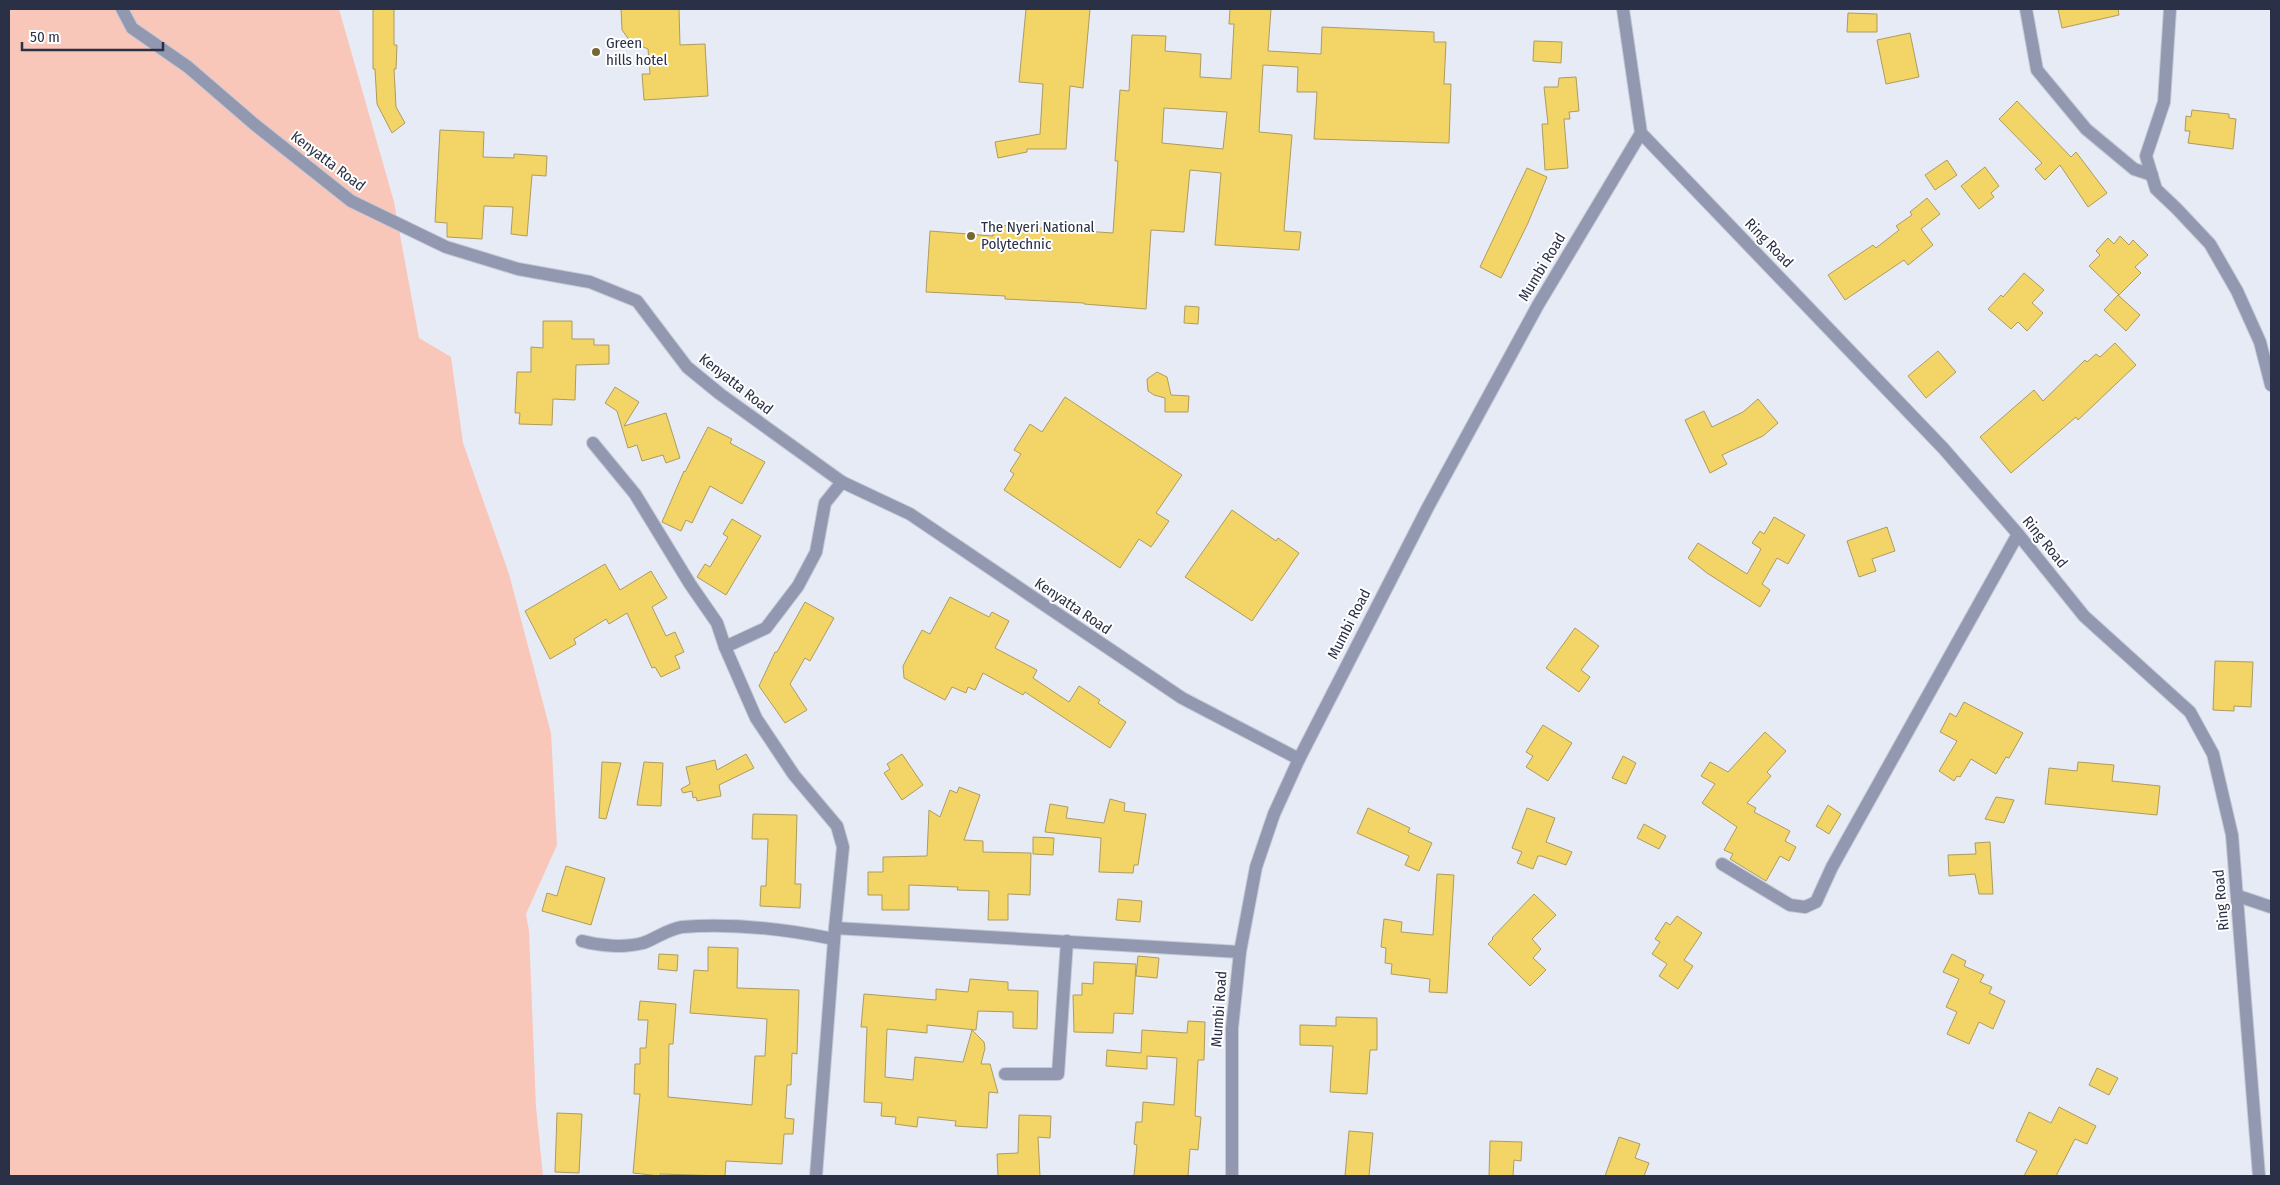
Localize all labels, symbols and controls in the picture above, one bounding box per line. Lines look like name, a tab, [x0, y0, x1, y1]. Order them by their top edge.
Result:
scale bar	[22, 20, 164, 52]
text: 50 m	[30, 28, 60, 46]
place label: Green hills hotel	[606, 34, 667, 69]
marker: Green hills hotel	[590, 46, 602, 58]
street label: Kenyatta Road	[287, 127, 369, 195]
street label: Ring Road	[1741, 215, 1797, 271]
place label: The Nyeri National Polytechnic	[981, 218, 1095, 253]
marker: The Nyeri National Polytechnic	[965, 230, 977, 242]
street label: Mumbi Road	[1515, 230, 1569, 304]
street label: Kenyatta Road	[696, 350, 776, 418]
street label: Ring Road	[2019, 512, 2071, 572]
street label: Kenyatta Road	[1031, 574, 1115, 638]
street label: Mumbi Road	[1324, 586, 1374, 662]
street label: Ring Road	[2209, 869, 2233, 931]
street label: Mumbi Road	[1207, 970, 1231, 1048]

